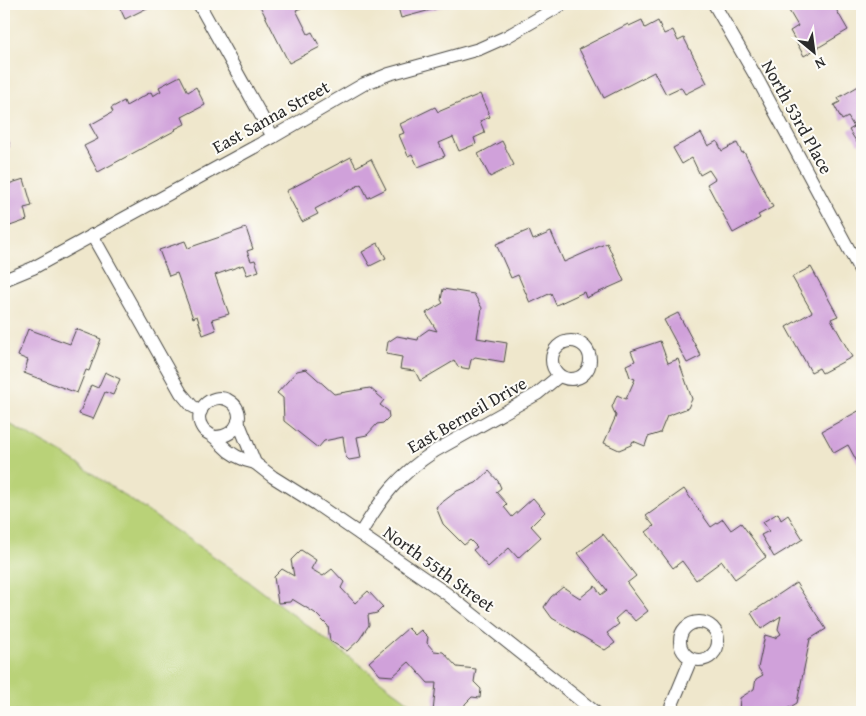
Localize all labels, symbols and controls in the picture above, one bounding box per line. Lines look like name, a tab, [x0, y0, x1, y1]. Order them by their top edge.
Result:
north arrow	[788, 28, 838, 78]
street label: North 53rd Place	[757, 56, 837, 178]
street label: East Sanna Street	[207, 73, 335, 160]
street label: East Berneil Drive	[402, 369, 532, 460]
street label: North 55th Street	[378, 519, 501, 619]

